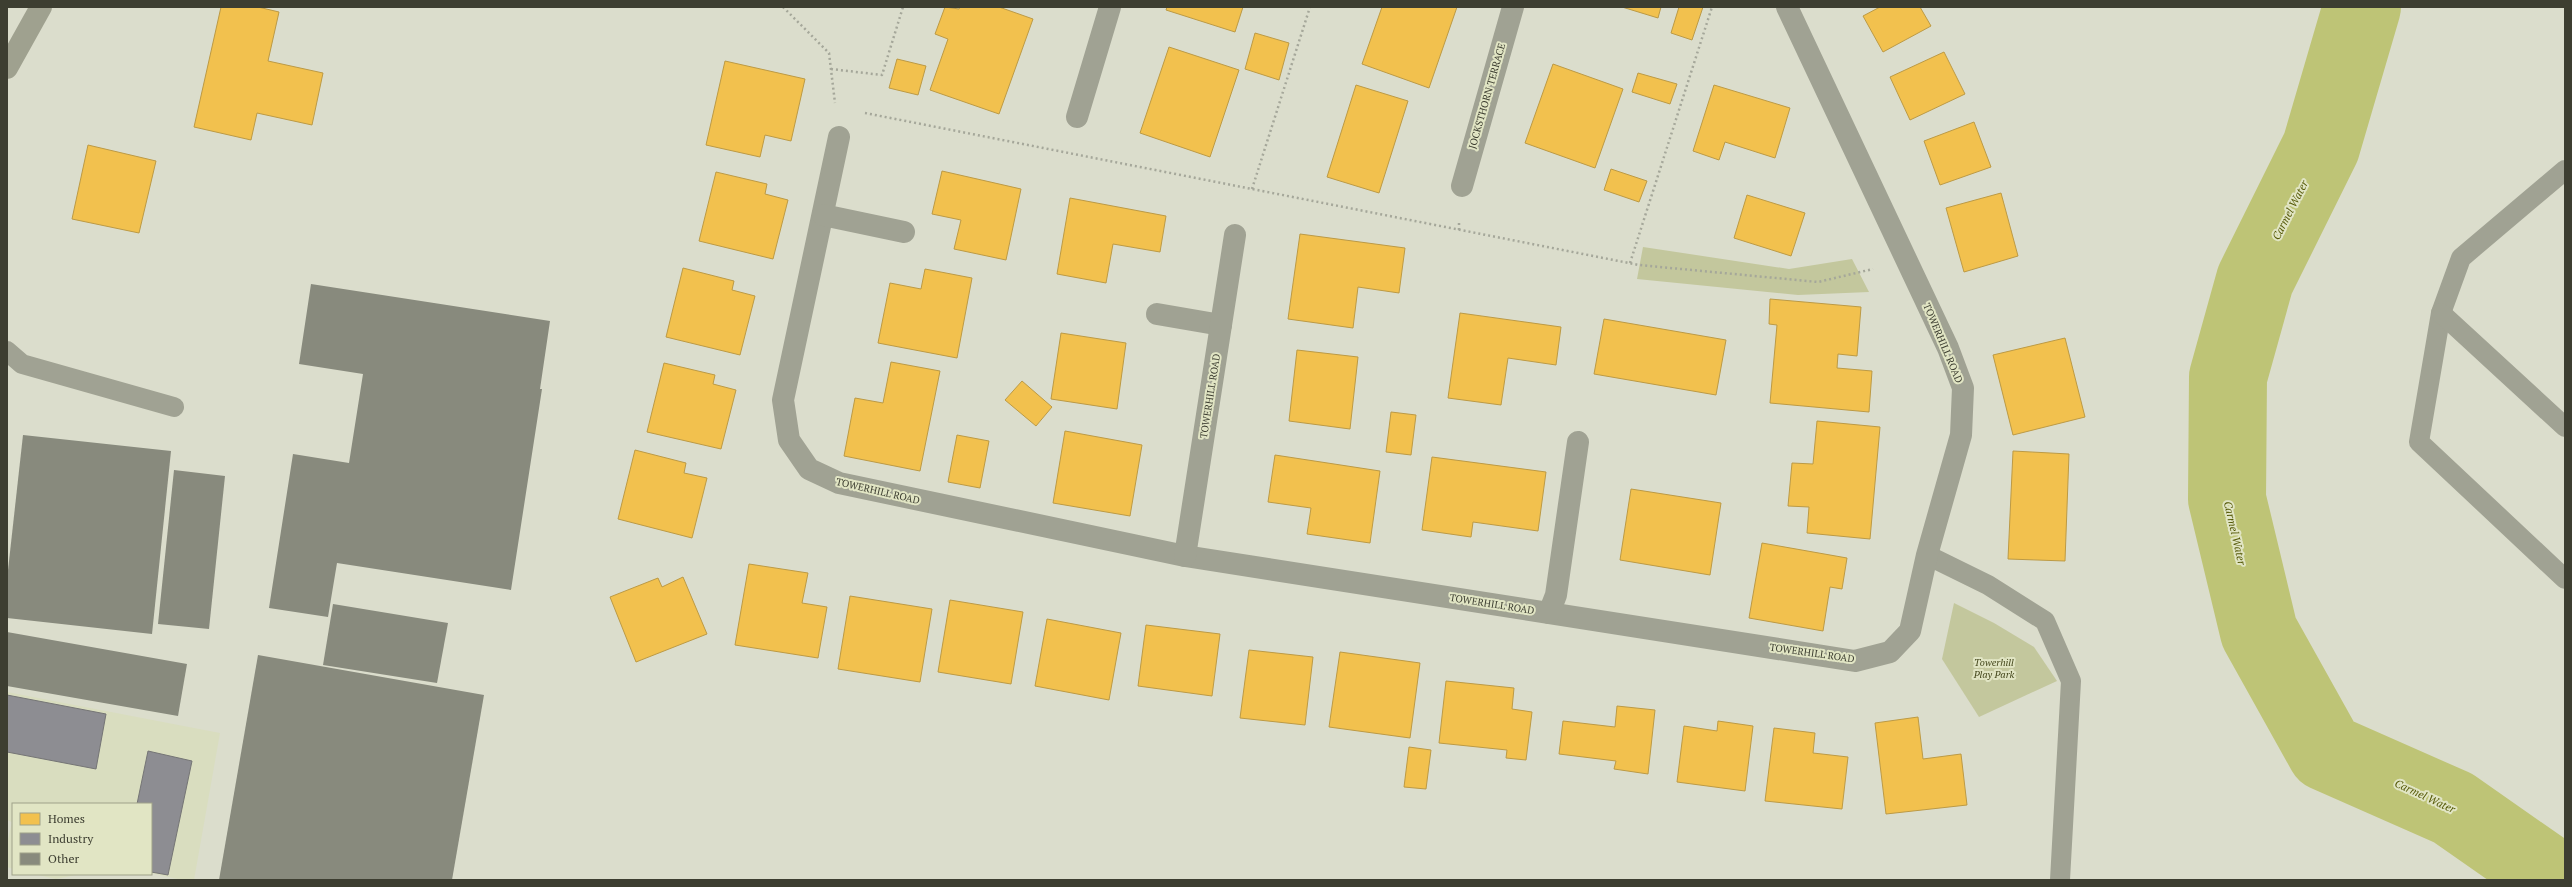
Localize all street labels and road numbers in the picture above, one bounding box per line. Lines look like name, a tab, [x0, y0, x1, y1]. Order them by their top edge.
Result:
street label: JOCKSTHORN TERRACE	[1466, 41, 1508, 150]
street label: TOWERHILL ROAD	[1920, 301, 1966, 385]
street label: TOWERHILL ROAD	[1197, 353, 1223, 439]
street label: TOWERHILL ROAD	[835, 475, 921, 507]
street label: TOWERHILL ROAD	[1449, 591, 1535, 617]
street label: TOWERHILL ROAD	[1769, 641, 1855, 665]

